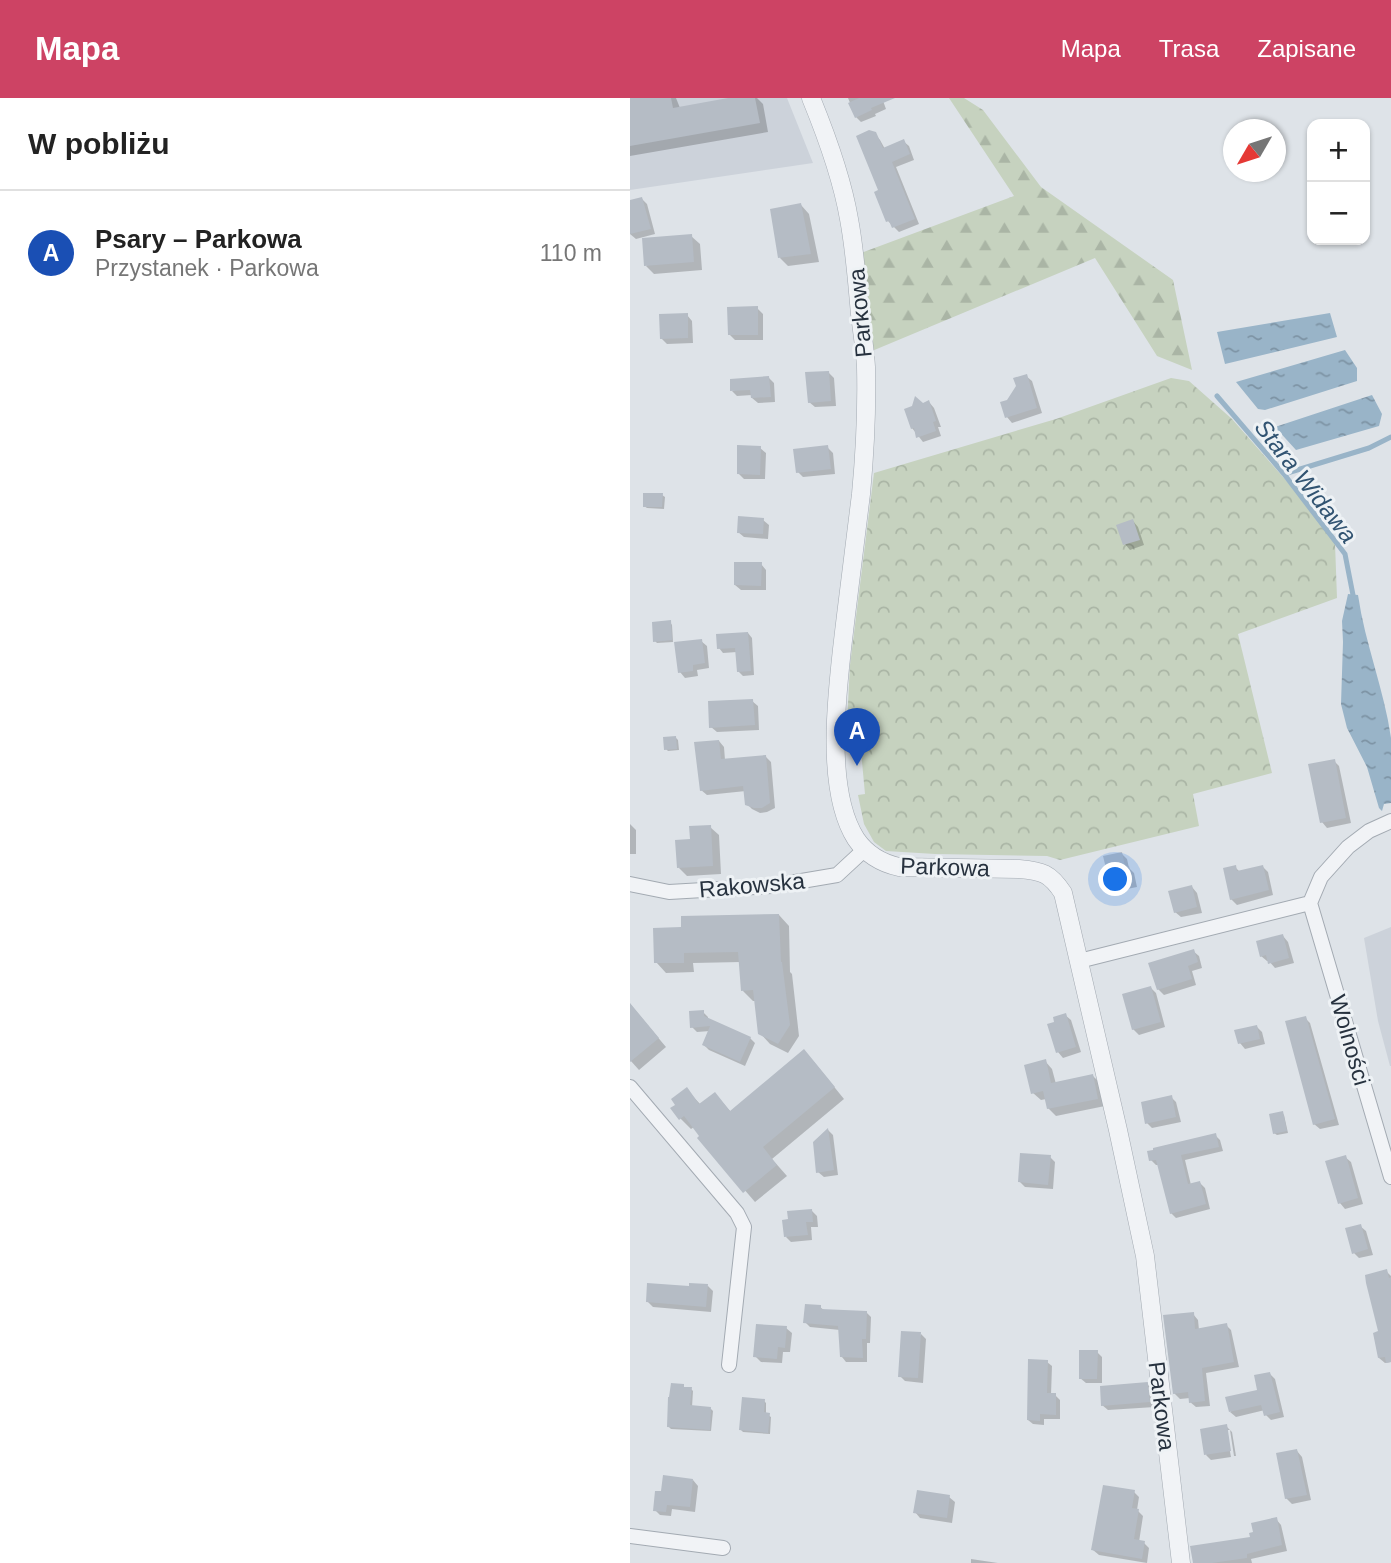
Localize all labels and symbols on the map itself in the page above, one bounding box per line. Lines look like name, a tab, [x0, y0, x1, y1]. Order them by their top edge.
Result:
north arrow	[1223, 119, 1286, 182]
street label: Parkowa	[843, 267, 877, 359]
water label: Stara Widawa	[1249, 414, 1363, 548]
pin: A	[834, 708, 880, 766]
street label: Parkowa	[900, 852, 990, 882]
your location	[1098, 862, 1132, 896]
street label: Rakowska	[698, 867, 806, 903]
street label: Wolności	[1325, 992, 1375, 1088]
street label: Parkowa	[1144, 1360, 1180, 1452]

